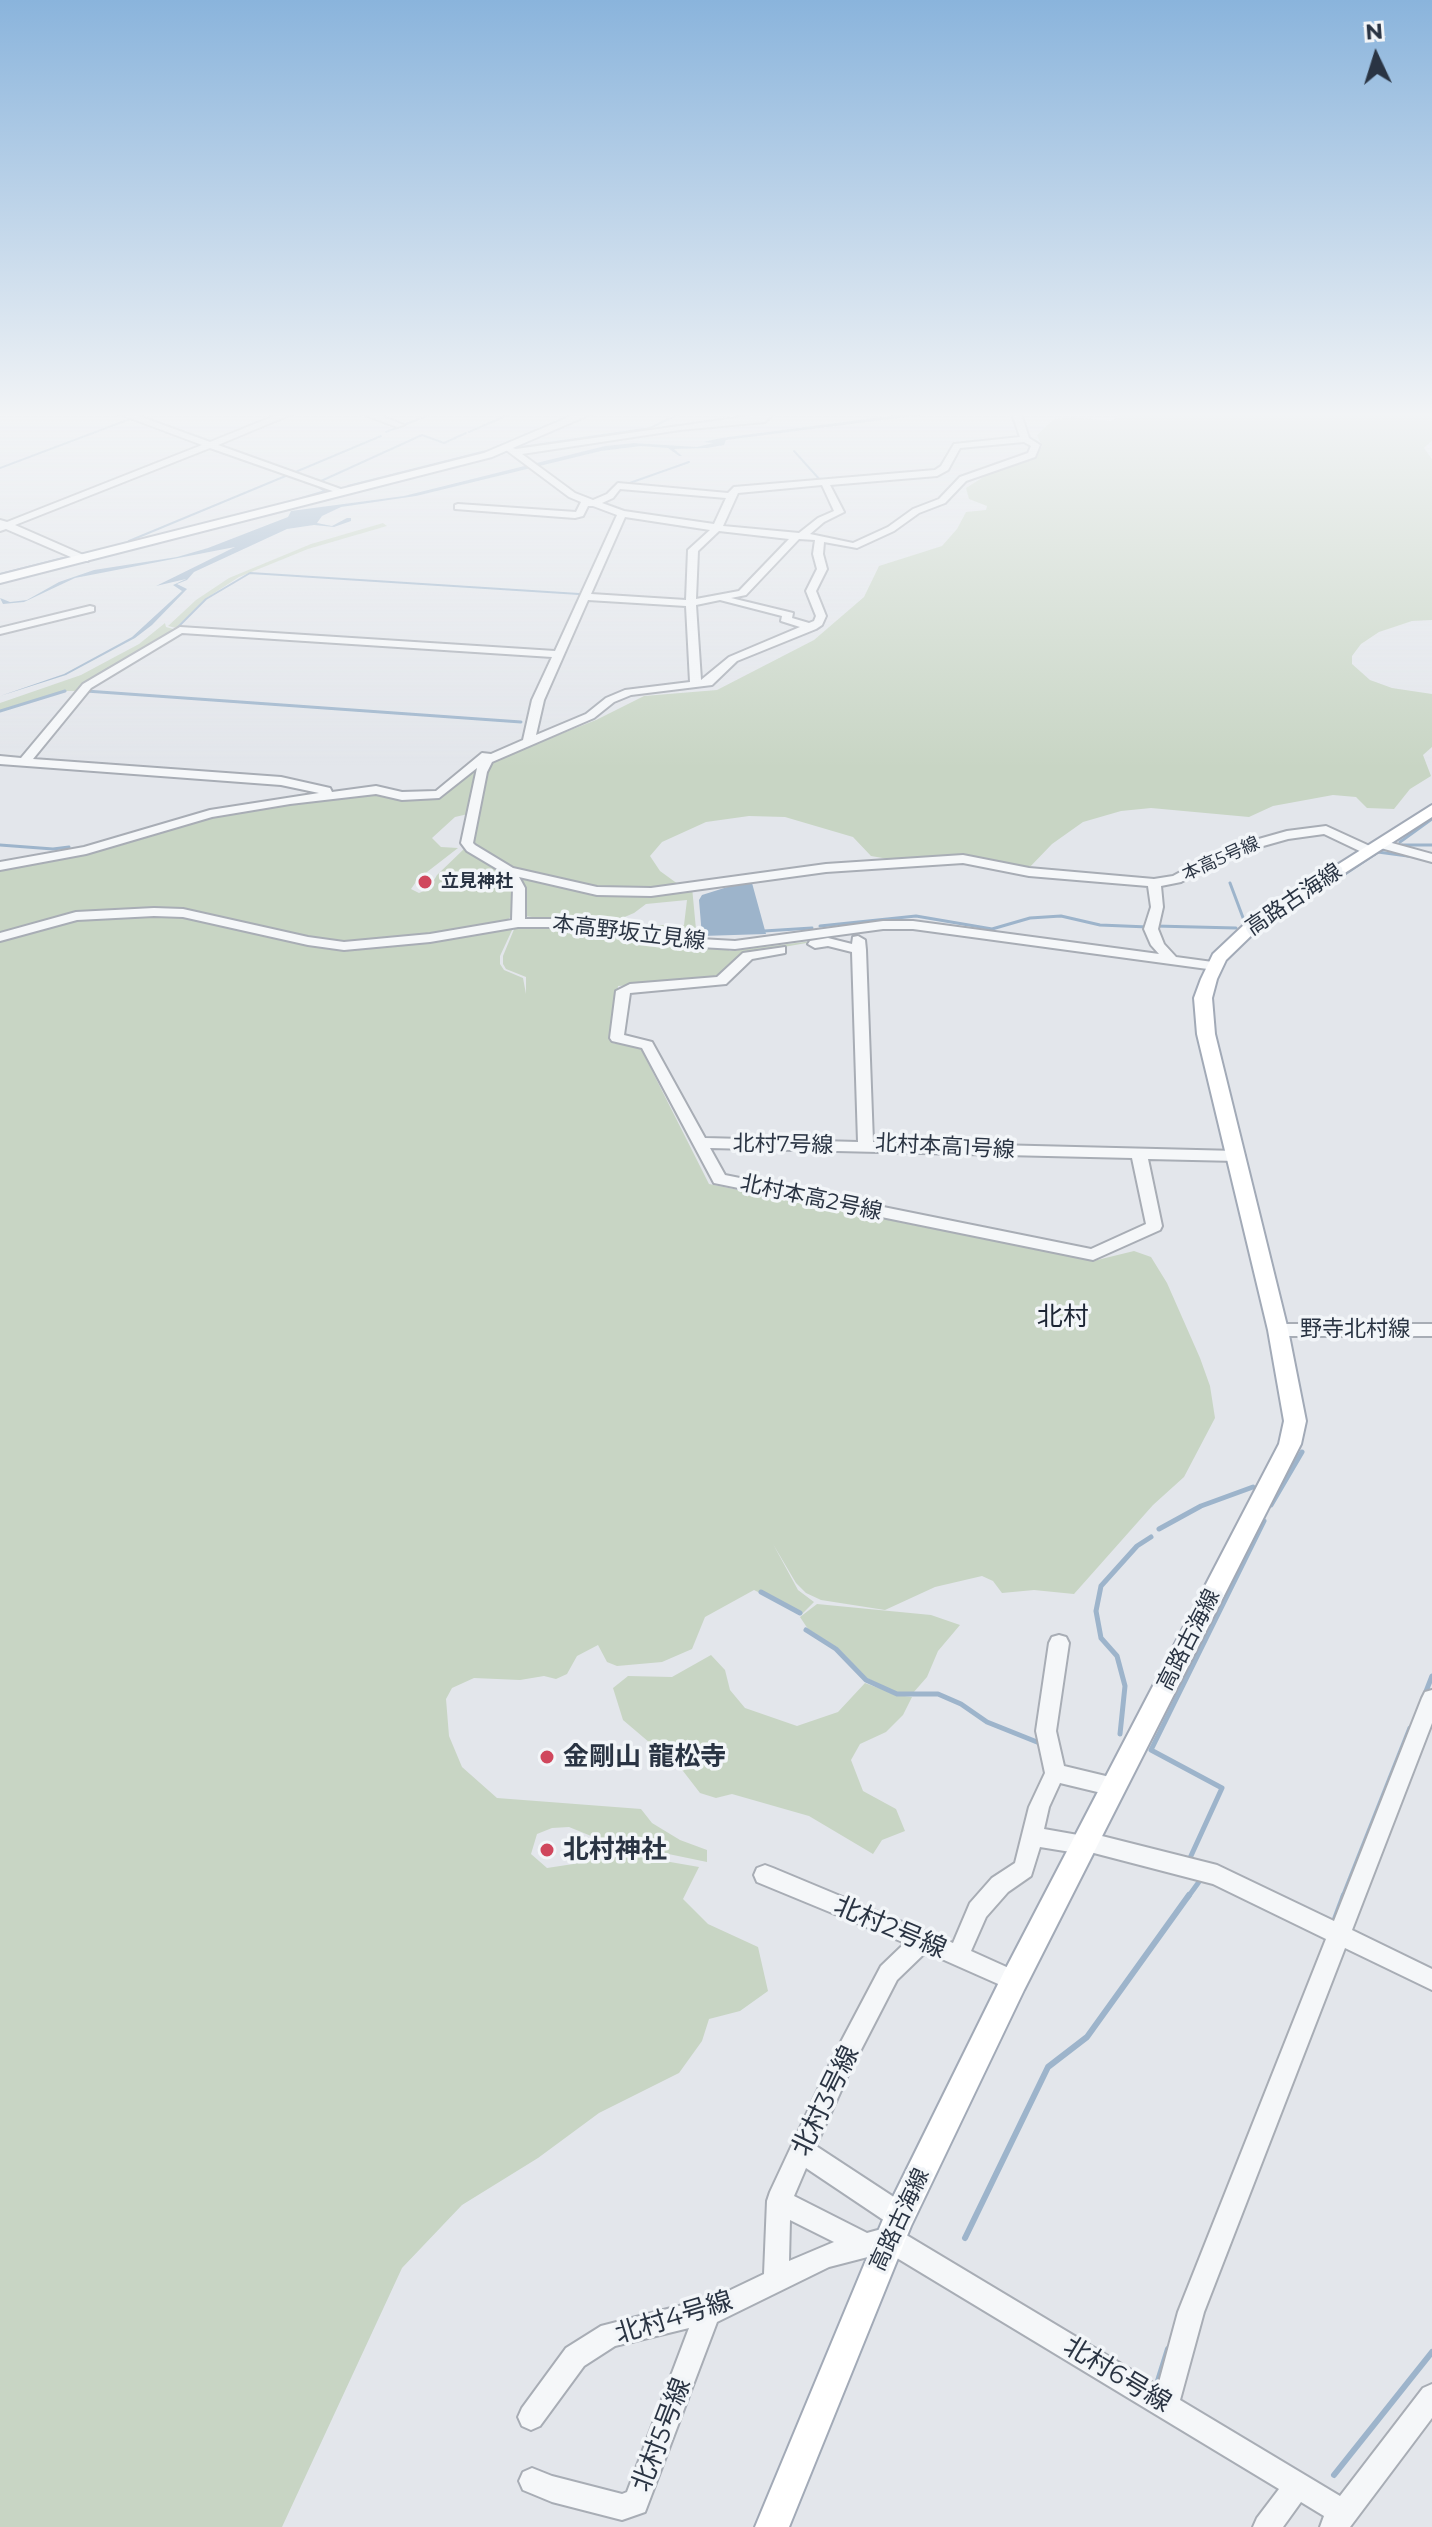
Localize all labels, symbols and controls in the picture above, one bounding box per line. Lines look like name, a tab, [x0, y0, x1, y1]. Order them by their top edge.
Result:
north arrow	[1336, 16, 1416, 96]
text: N	[1364, 17, 1384, 46]
street label: 本高5号線	[1179, 832, 1263, 886]
street label: 高路古海線	[1241, 858, 1347, 942]
place label: 立見神社	[441, 871, 513, 893]
marker: 立見神社	[416, 873, 434, 891]
street label: 本高野坂立見線	[551, 911, 707, 955]
street label: 北村本高1号線	[874, 1130, 1016, 1164]
street label: 北村7号線	[732, 1131, 834, 1159]
street label: 北村本高2号線	[738, 1170, 884, 1226]
district label: 北村	[1037, 1301, 1089, 1333]
street label: 野寺北村線	[1300, 1317, 1410, 1343]
street label: 高路古海線	[1152, 1585, 1226, 1695]
place label: 金剛山 龍松寺	[563, 1741, 726, 1773]
marker: 金剛山 龍松寺	[538, 1748, 556, 1766]
place label: 北村神社	[563, 1834, 667, 1866]
marker: 北村神社	[538, 1841, 556, 1859]
street label: 北村2号線	[829, 1890, 951, 1966]
street label: 北村3号線	[786, 2041, 866, 2161]
street label: 高路古海線	[865, 2165, 935, 2275]
street label: 北村4号線	[611, 2285, 737, 2351]
street label: 北村6号線	[1058, 2331, 1176, 2419]
street label: 北村5号線	[626, 2374, 698, 2496]

